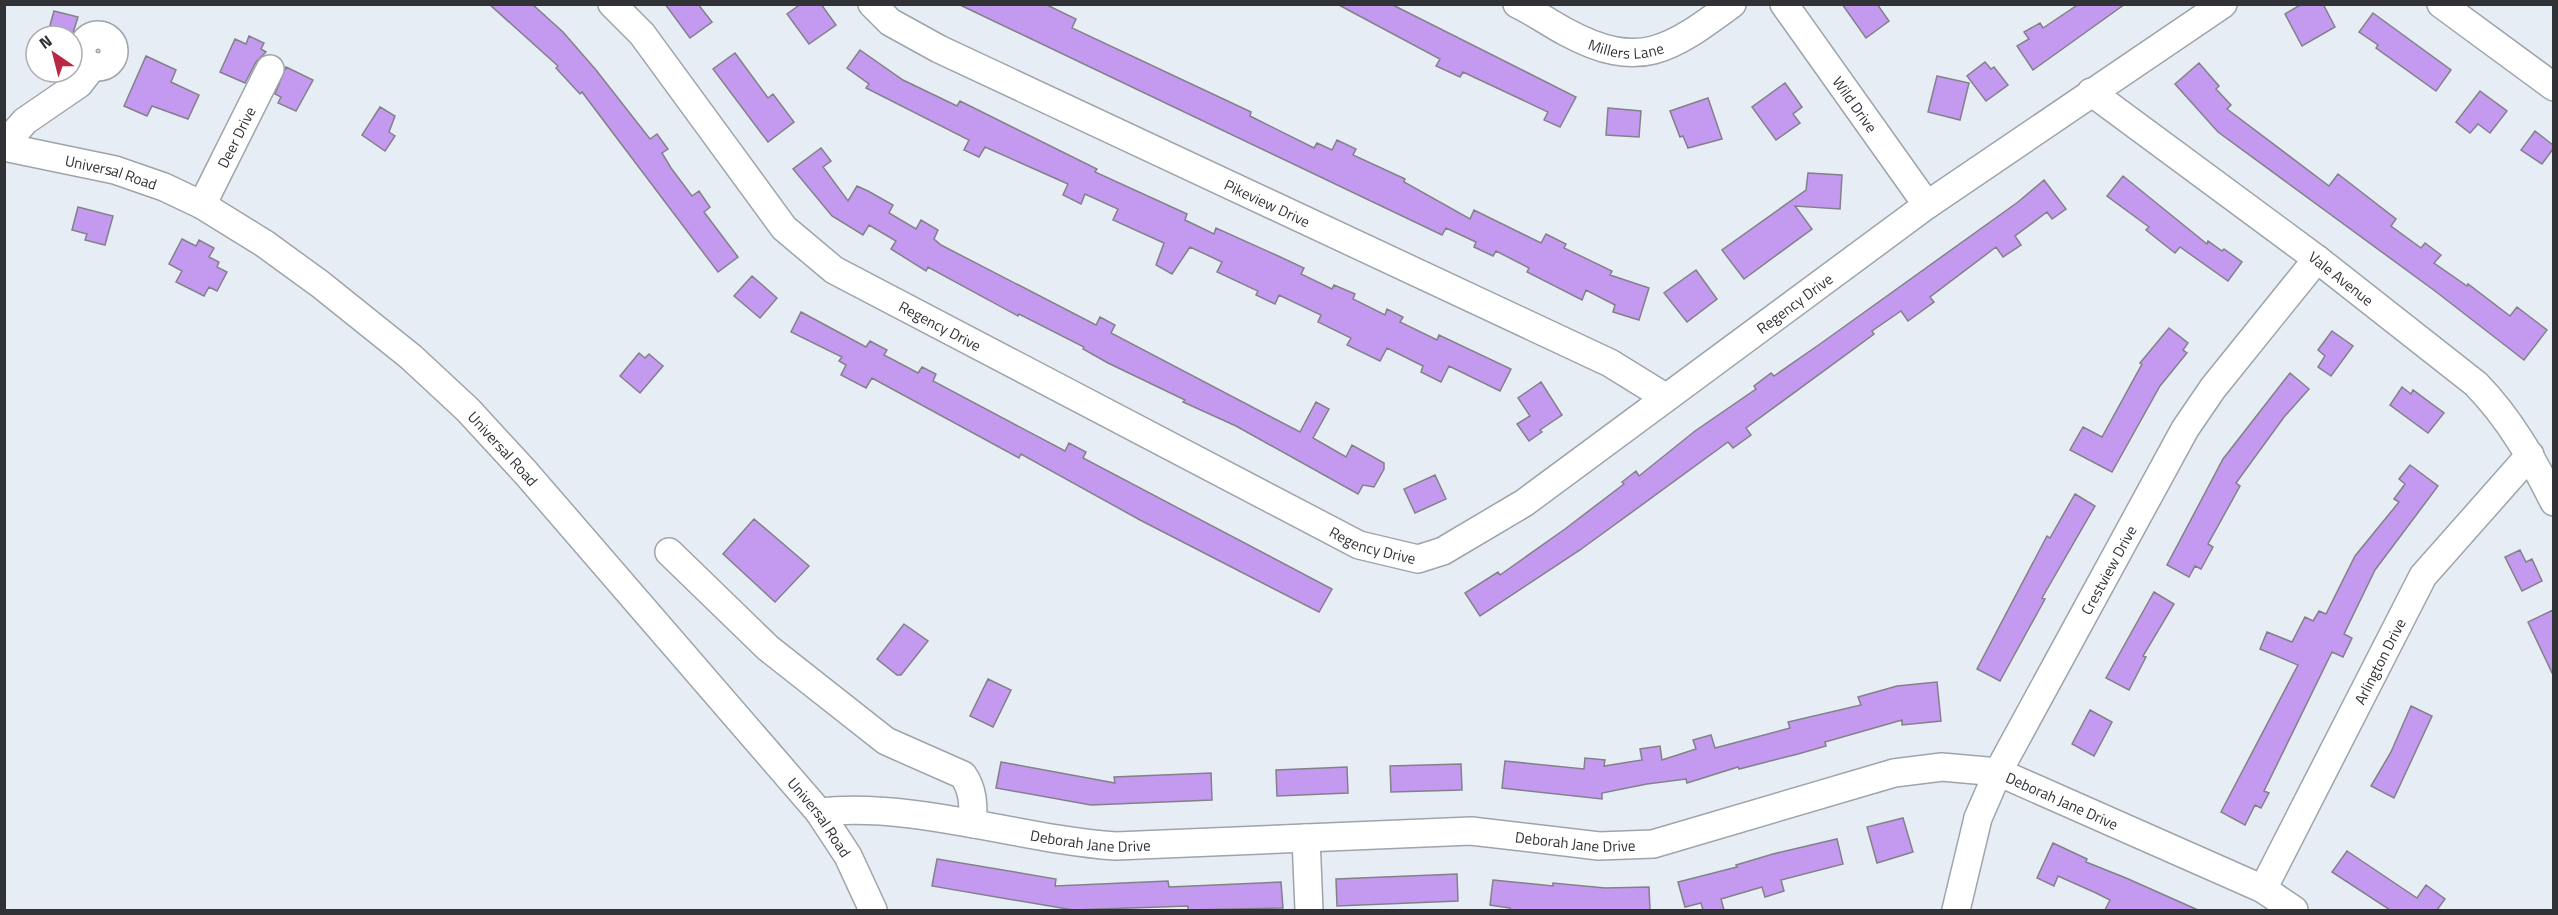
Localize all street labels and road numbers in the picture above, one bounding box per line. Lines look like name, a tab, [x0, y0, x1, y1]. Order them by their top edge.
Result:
street label: Millers Lane	[1585, 32, 1667, 64]
street label: Wild Drive	[1827, 71, 1883, 137]
street label: Deer Drive	[211, 102, 261, 172]
street label: Universal Road	[63, 148, 160, 195]
street label: Pikeview Drive	[1221, 173, 1314, 233]
street label: Vale Avenue	[2304, 245, 2379, 311]
street label: Regency Drive	[1751, 267, 1837, 339]
street label: Regency Drive	[895, 295, 985, 357]
street label: Universal Road	[463, 406, 544, 491]
street label: Regency Drive	[1325, 520, 1418, 570]
street label: Crestview Drive	[2075, 521, 2142, 619]
street label: Arlington Drive	[2348, 614, 2411, 708]
street label: Deborah Jane Drive	[2002, 765, 2122, 835]
street label: Universal Road	[782, 772, 857, 862]
street label: Deborah Jane Drive	[1029, 823, 1151, 858]
street label: Deborah Jane Drive	[1514, 825, 1636, 857]

